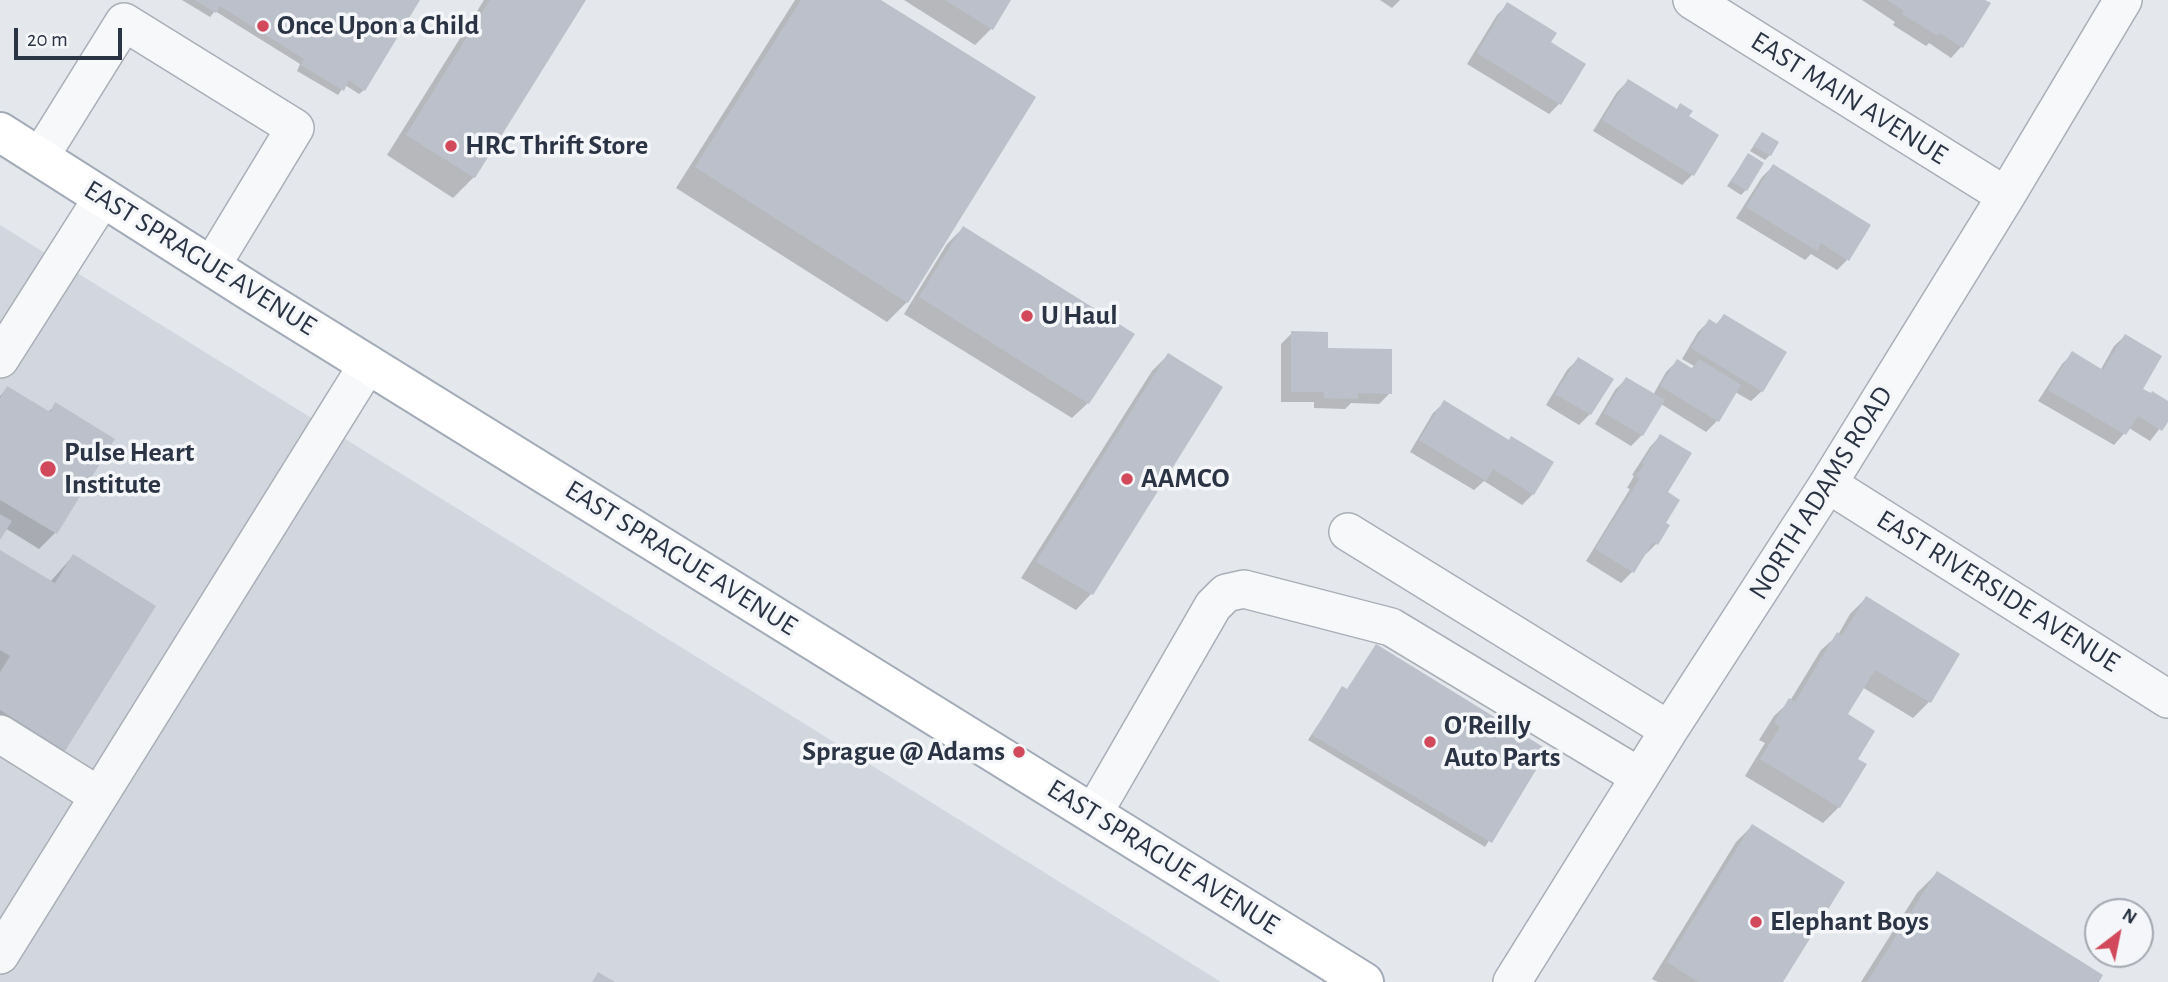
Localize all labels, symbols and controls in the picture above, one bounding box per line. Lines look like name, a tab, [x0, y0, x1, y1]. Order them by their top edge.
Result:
place label: Once Upon a Child	[277, 9, 479, 43]
scale bar	[18, 14, 126, 58]
marker: Once Upon a Child	[255, 18, 271, 34]
street label: EAST MAIN AVENUE	[1745, 24, 1953, 172]
text: 20 m	[27, 29, 68, 50]
place label: HRC Thrift Store	[465, 129, 648, 163]
marker: HRC Thrift Store	[443, 138, 459, 154]
street label: EAST SPRAGUE AVENUE	[78, 173, 322, 343]
place label: U Haul	[1041, 299, 1118, 333]
marker: U Haul	[1019, 308, 1035, 324]
street label: NORTH ADAMS ROAD	[1742, 380, 1900, 606]
place label: Pulse Heart Institute	[64, 436, 194, 502]
marker: Pulse Heart Institute	[38, 459, 58, 479]
place label: AAMCO	[1141, 462, 1229, 496]
marker: AAMCO	[1119, 471, 1135, 487]
street label: EAST SPRAGUE AVENUE	[559, 473, 803, 643]
street label: EAST RIVERSIDE AVENUE	[1870, 503, 2126, 679]
place label: O'Reilly Auto Parts	[1444, 709, 1560, 775]
marker: O'Reilly Auto Parts	[1422, 734, 1438, 750]
place label: Sprague @ Adams	[802, 735, 1005, 769]
marker: Sprague @ Adams	[1011, 744, 1027, 760]
street label: EAST SPRAGUE AVENUE	[1041, 772, 1285, 942]
north arrow	[2084, 898, 2154, 968]
place label: Elephant Boys	[1770, 905, 1929, 939]
text: N	[2119, 905, 2140, 928]
marker: Elephant Boys	[1748, 914, 1764, 930]

